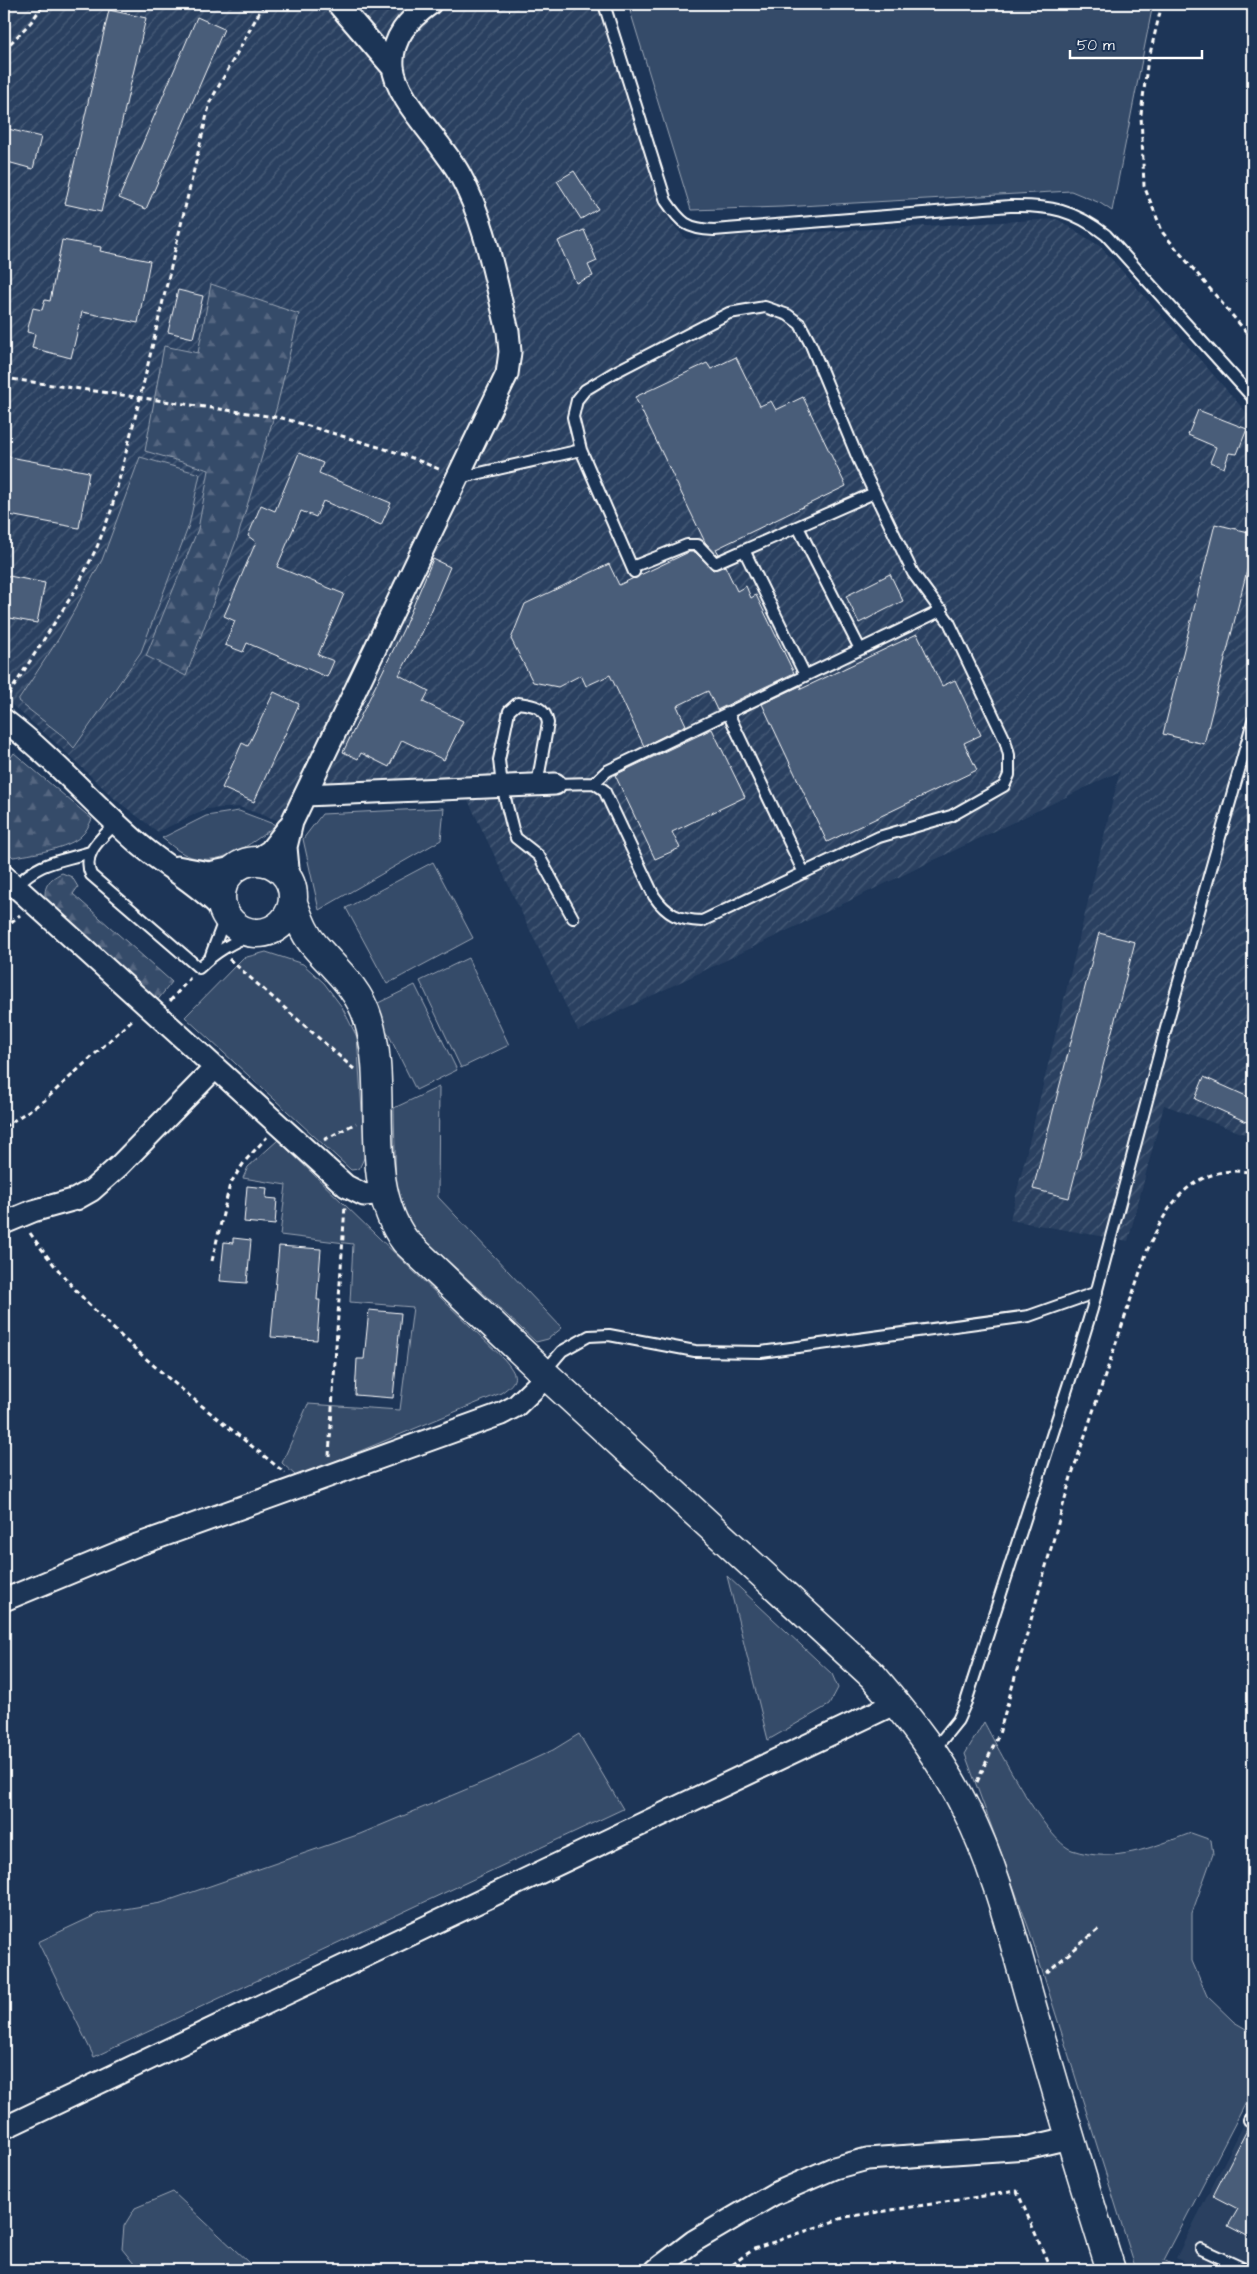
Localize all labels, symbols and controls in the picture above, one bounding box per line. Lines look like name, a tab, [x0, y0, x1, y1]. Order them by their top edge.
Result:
scale bar	[1070, 28, 1202, 60]
text: 50 m	[1077, 35, 1115, 56]

